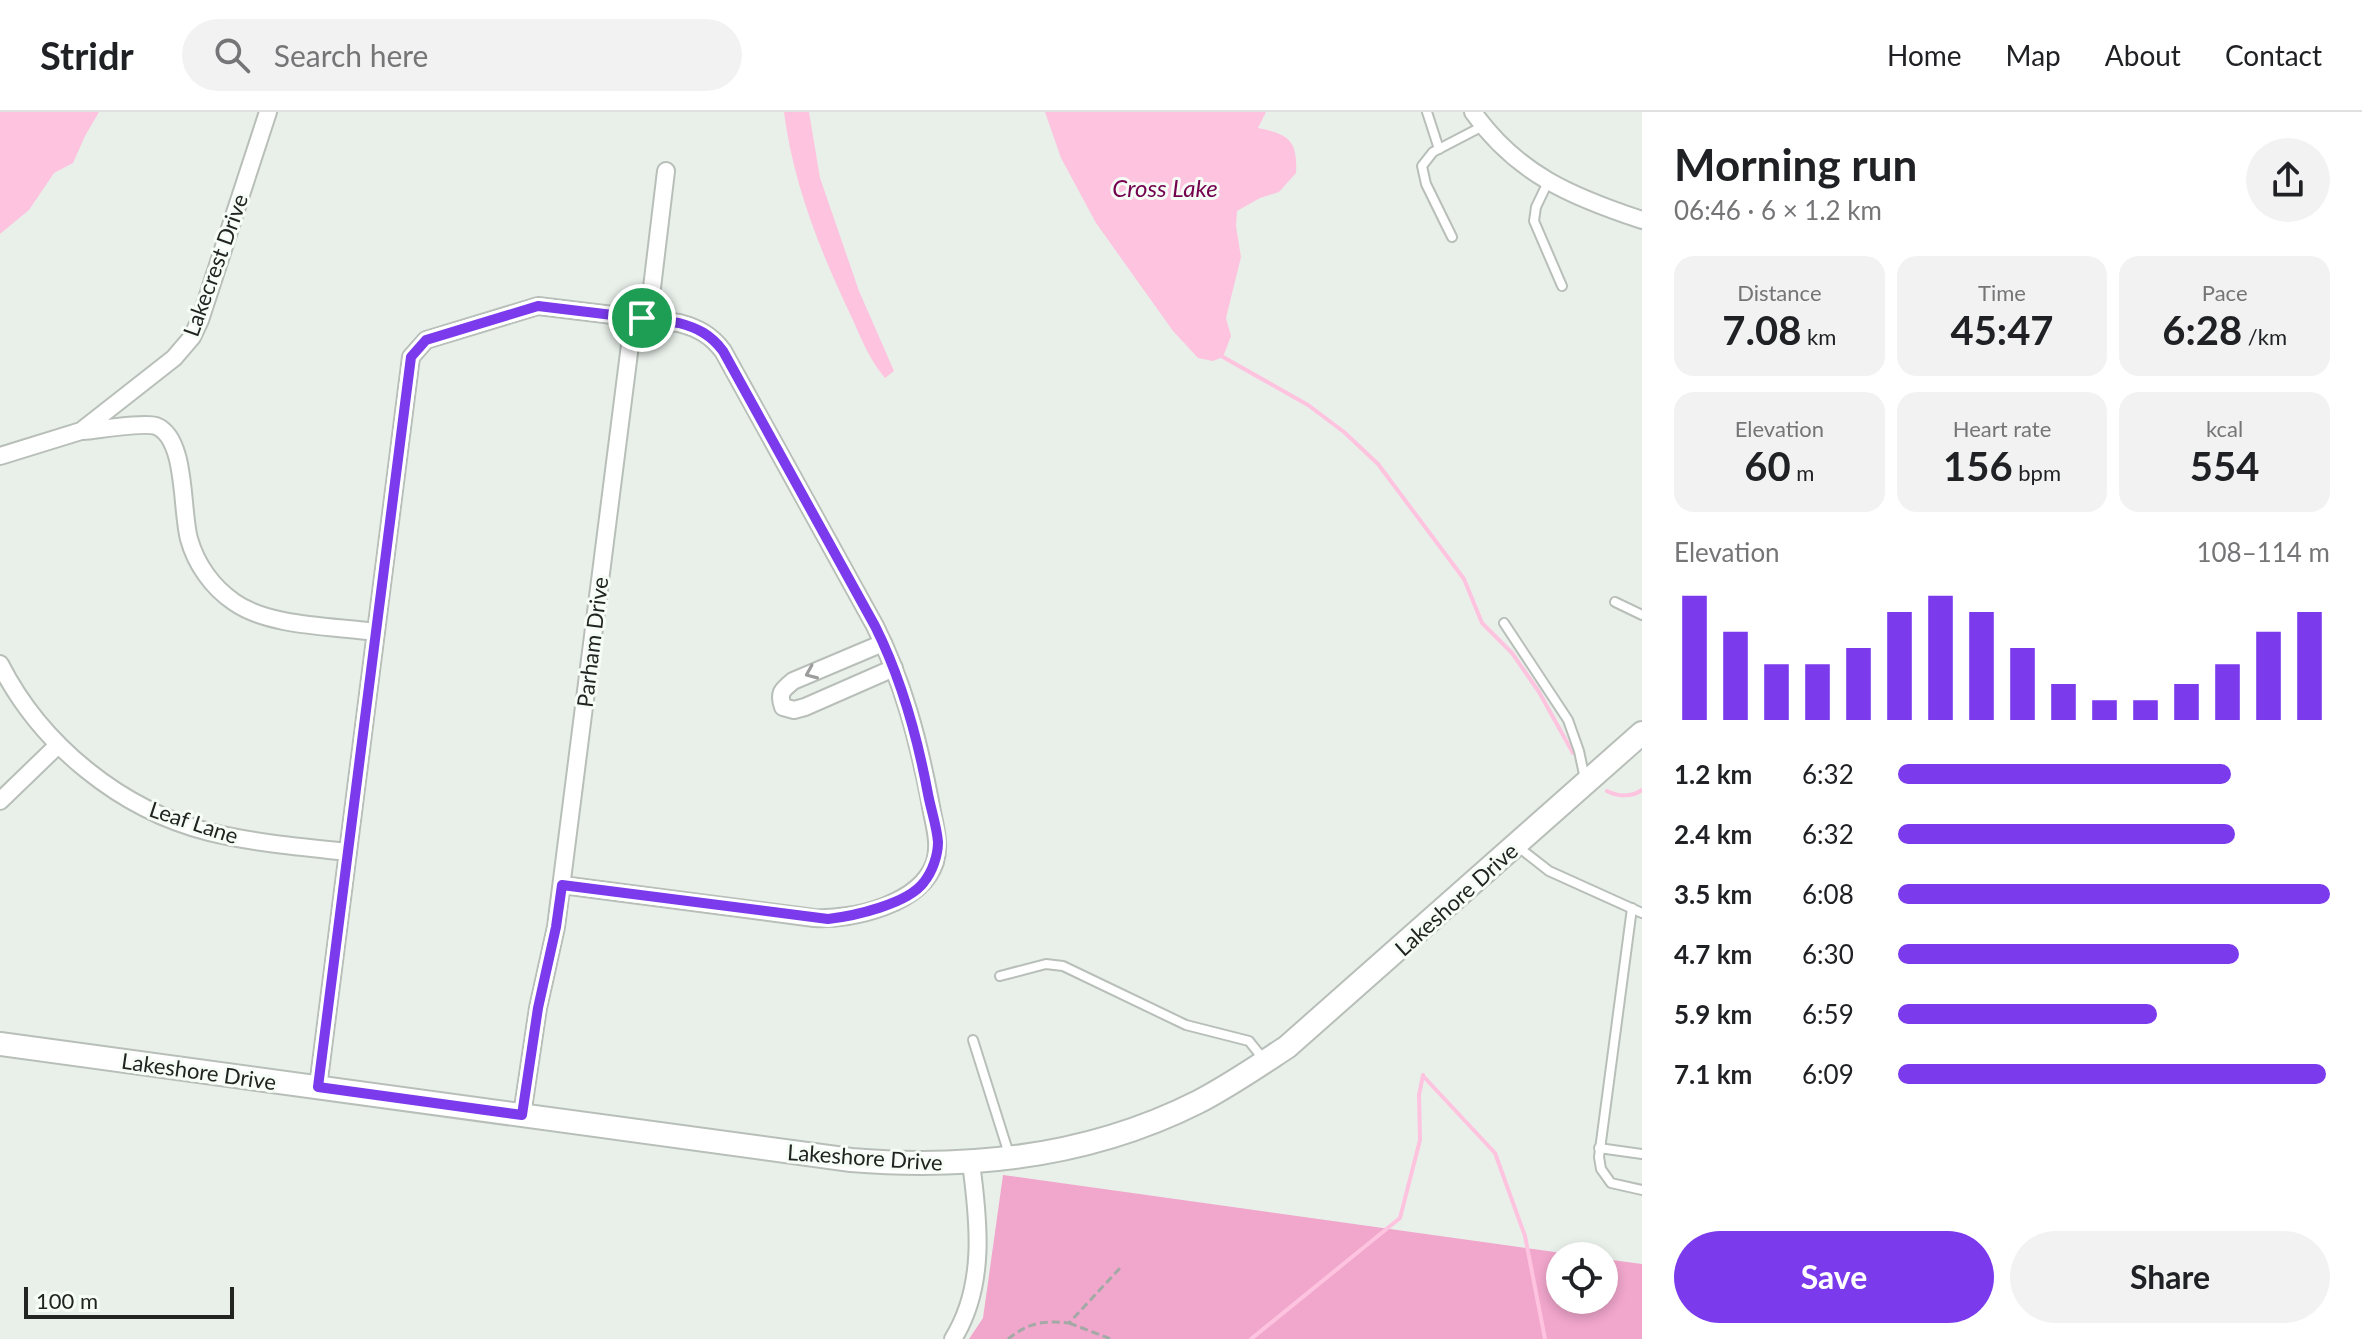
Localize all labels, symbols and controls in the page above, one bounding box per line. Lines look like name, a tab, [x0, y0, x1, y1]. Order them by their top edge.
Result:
search box	[182, 19, 742, 91]
text: Stridr	[40, 32, 134, 78]
icon: search	[210, 33, 254, 77]
text: Search here	[274, 37, 428, 73]
text: Home	[1887, 38, 1962, 72]
text: Map	[2006, 38, 2061, 72]
text: About	[2105, 38, 2181, 72]
text: Contact	[2225, 38, 2322, 72]
text: Morning run	[1674, 138, 1917, 190]
button: share	[2246, 138, 2330, 222]
water label: Cross Lake	[1112, 173, 1218, 202]
street label: Lakecrest Drive	[177, 190, 253, 340]
text: 06:46 · 6 × 1.2 km	[1674, 194, 1882, 226]
text: Distance	[1737, 279, 1822, 306]
text: Time	[1978, 279, 2026, 306]
text: Pace	[2202, 279, 2248, 306]
pin	[608, 284, 676, 352]
icon: arrive	[620, 296, 664, 340]
text: 7.08	[1722, 306, 1801, 354]
text: 45:47	[1950, 306, 2054, 354]
text: 6:28	[2162, 306, 2242, 354]
text: km	[1801, 323, 1836, 350]
text: /km	[2242, 323, 2287, 350]
text: Elevation	[1735, 415, 1824, 442]
text: Heart rate	[1953, 415, 2051, 442]
text: kcal	[2206, 415, 2243, 442]
text: 60	[1744, 442, 1791, 490]
text: 156	[1943, 442, 2013, 490]
text: 554	[2190, 442, 2259, 490]
text: m	[1791, 459, 1814, 486]
text: bpm	[2013, 459, 2061, 486]
text: Elevation	[1674, 536, 1780, 568]
text: 108–114 m	[2196, 536, 2330, 568]
street label: Parham Drive	[571, 575, 613, 709]
one-way arrow	[805, 664, 820, 680]
text: 1.2 km	[1674, 758, 1752, 790]
text: 6:32	[1802, 758, 1854, 790]
street label: Leaf Lane	[146, 795, 242, 849]
text: 2.4 km	[1674, 818, 1752, 850]
text: 6:32	[1802, 818, 1854, 850]
street label: Lakeshore Drive	[1389, 837, 1523, 961]
text: 3.5 km	[1674, 878, 1752, 910]
text: 6:08	[1802, 878, 1854, 910]
text: 4.7 km	[1674, 938, 1752, 970]
text: 6:30	[1802, 938, 1854, 970]
text: 5.9 km	[1674, 998, 1752, 1030]
text: 6:59	[1802, 998, 1854, 1030]
street label: Lakeshore Drive	[120, 1047, 278, 1095]
text: 7.1 km	[1674, 1058, 1752, 1090]
text: 6:09	[1802, 1058, 1854, 1090]
street label: Lakeshore Drive	[786, 1138, 944, 1176]
button: Save	[1674, 1231, 1994, 1323]
button: Share	[2010, 1231, 2330, 1323]
map controls	[1546, 1242, 1618, 1314]
button: locate	[1546, 1242, 1618, 1314]
scale bar	[24, 1283, 234, 1319]
text: 100 m	[36, 1287, 98, 1314]

